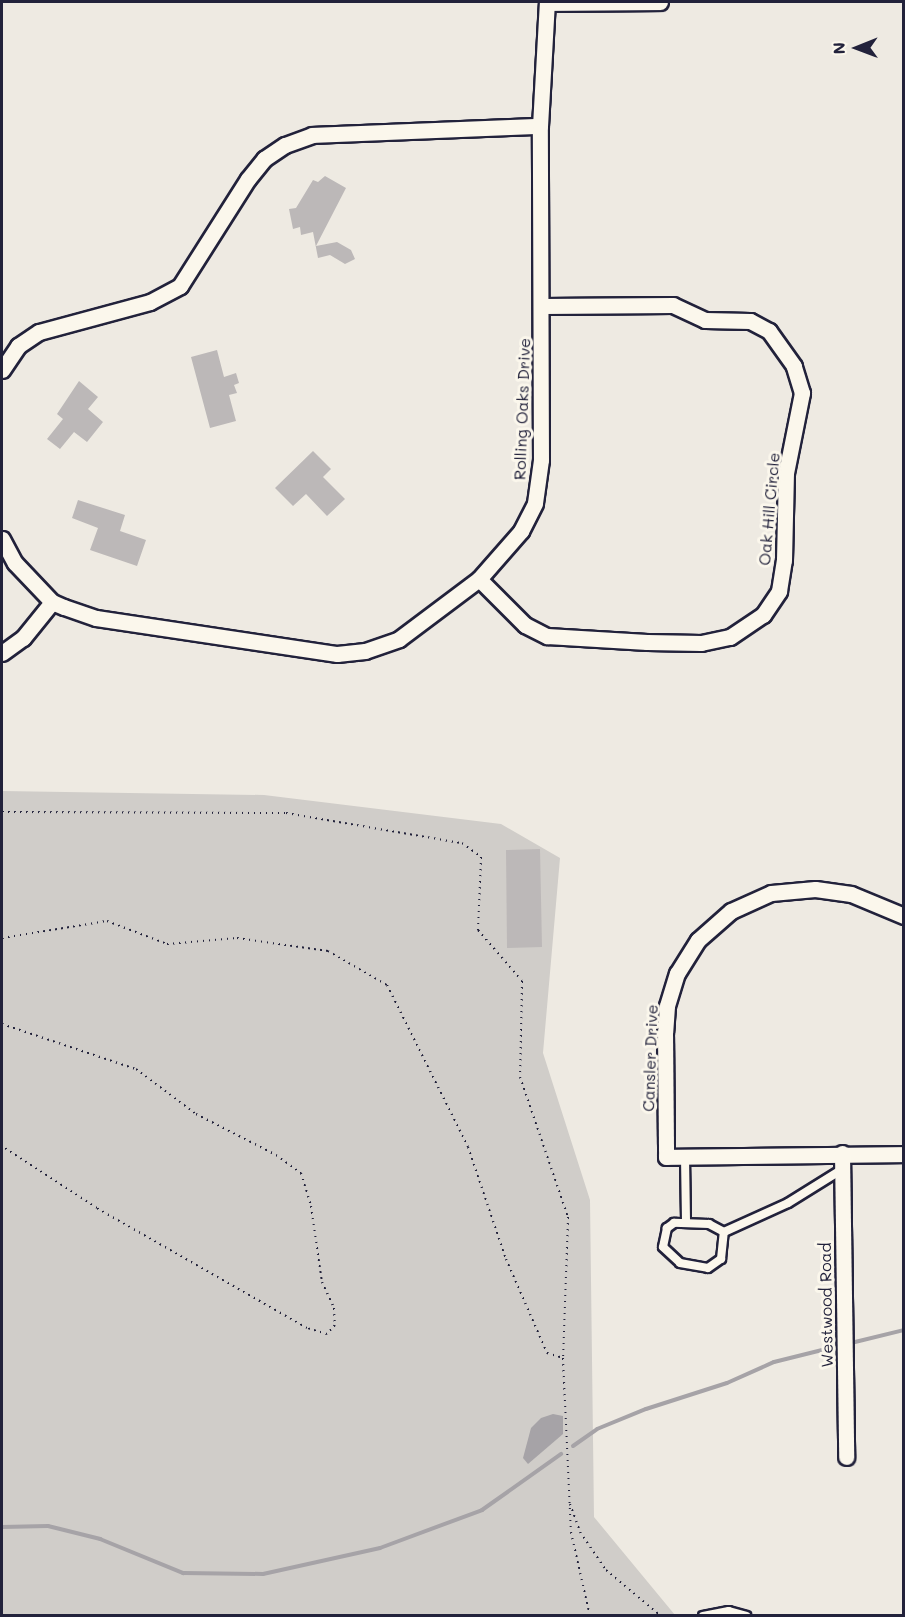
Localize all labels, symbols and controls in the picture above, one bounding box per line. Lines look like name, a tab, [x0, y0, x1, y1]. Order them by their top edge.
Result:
north arrow	[827, 18, 887, 78]
text: N	[828, 42, 849, 55]
street label: Rolling Oaks Drive	[510, 338, 534, 480]
street label: Oak Hill Circle	[754, 452, 784, 566]
street label: Cansler Drive	[639, 1004, 661, 1112]
street label: Westwood Road	[815, 1242, 837, 1368]

